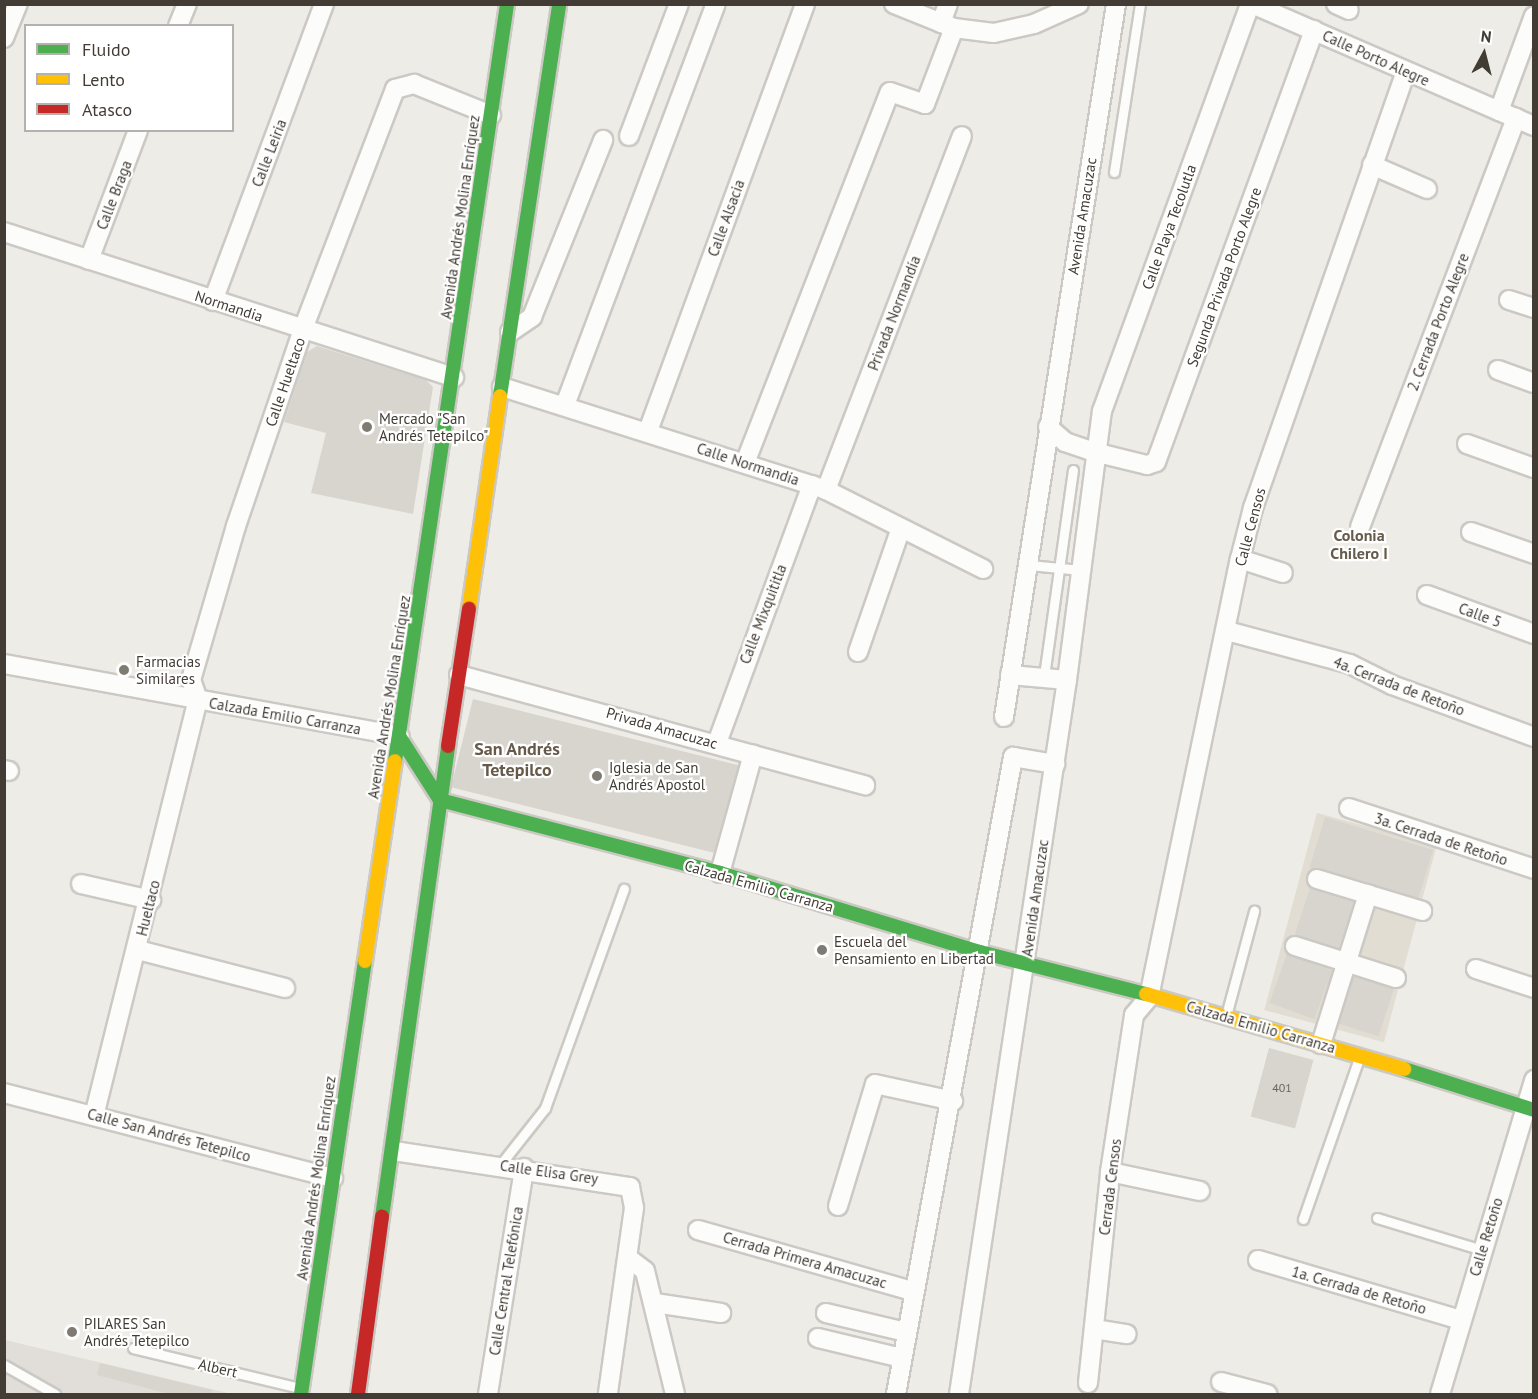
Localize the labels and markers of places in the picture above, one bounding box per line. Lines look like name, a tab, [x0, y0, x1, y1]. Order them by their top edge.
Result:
place label: Mercado "San Andrés Tetepilco"	[379, 409, 489, 444]
marker: Mercado "San Andrés Tetepilco"	[360, 420, 374, 434]
place label: Farmacias Similares	[136, 652, 200, 687]
marker: Farmacias Similares	[117, 663, 131, 677]
place label: Iglesia de San Andrés Apostol	[609, 758, 706, 793]
marker: Iglesia de San Andrés Apostol	[590, 769, 604, 783]
place label: Escuela del Pensamiento en Libertad	[834, 932, 994, 967]
marker: Escuela del Pensamiento en Libertad	[815, 943, 829, 957]
place label: PILARES San Andrés Tetepilco	[84, 1314, 190, 1349]
marker: PILARES San Andrés Tetepilco	[65, 1325, 79, 1339]

